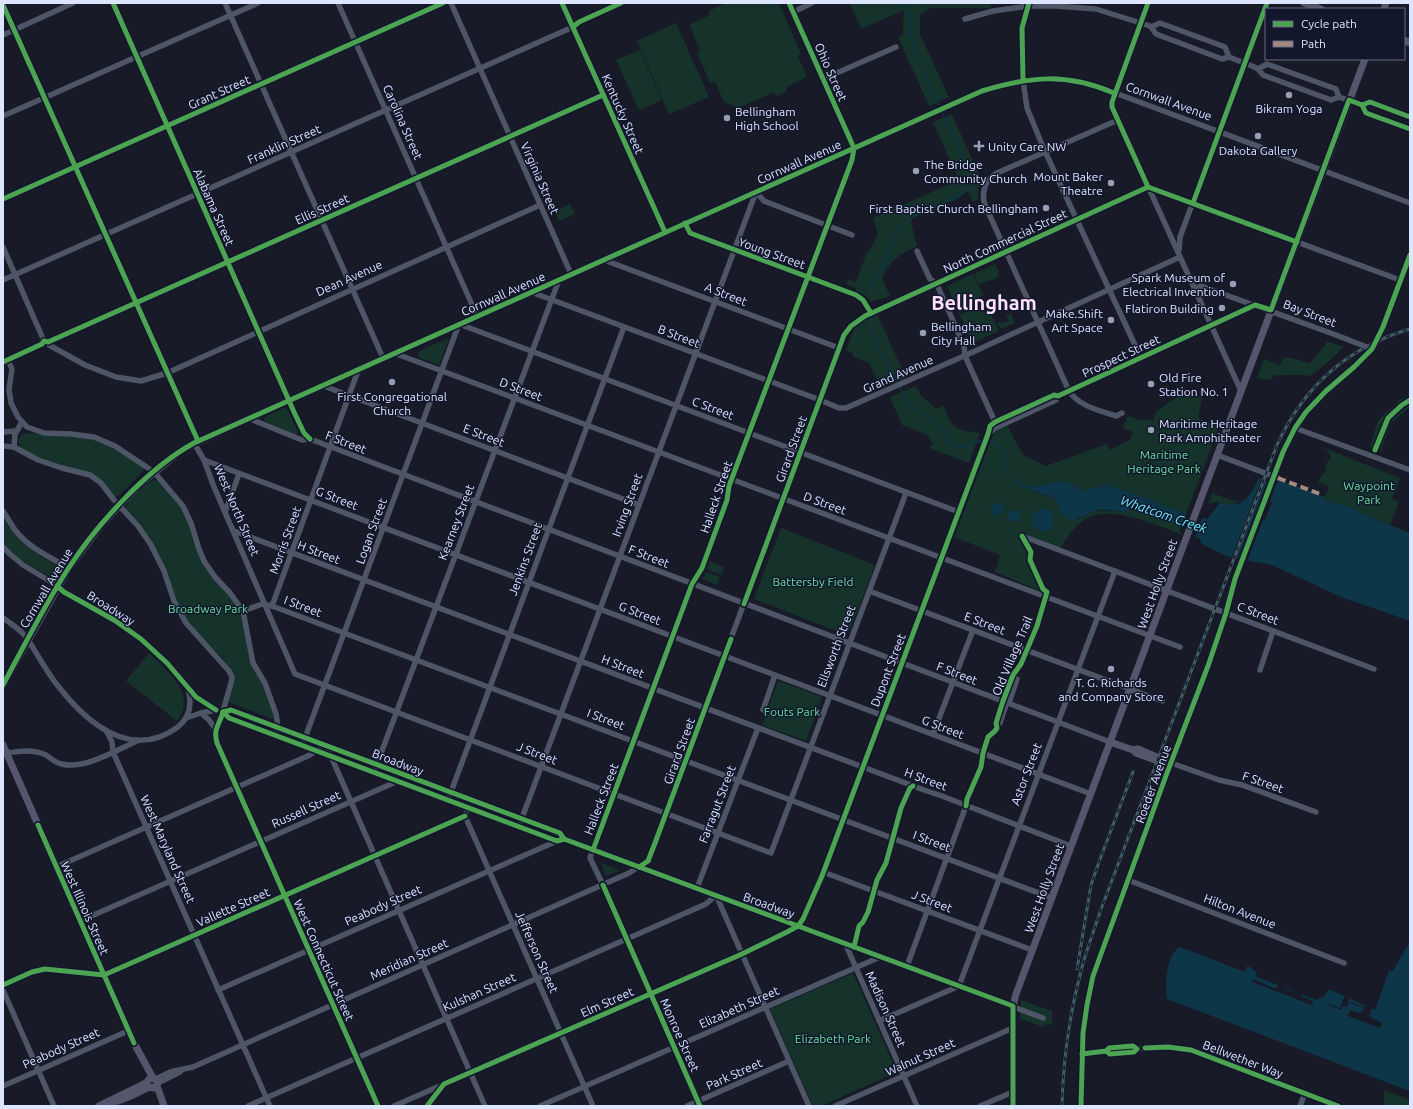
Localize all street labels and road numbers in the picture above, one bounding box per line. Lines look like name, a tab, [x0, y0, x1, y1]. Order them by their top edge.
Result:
street label: Ohio Street	[812, 41, 850, 103]
street label: Grant Street	[186, 72, 252, 111]
street label: Kentucky Street	[600, 72, 647, 156]
street label: Cornwall Avenue	[1124, 79, 1214, 123]
street label: Carolina Street	[381, 83, 425, 162]
street label: Franklin Street	[245, 122, 323, 166]
street label: Cornwall Avenue	[755, 138, 843, 186]
street label: Virginia Street	[518, 140, 562, 216]
street label: Alabama Street	[191, 166, 237, 248]
street label: Ellis Street	[293, 191, 351, 227]
street label: North Commercial Street	[941, 207, 1069, 275]
street label: Young Street	[737, 235, 808, 271]
street label: Dean Avenue	[314, 258, 384, 298]
street label: Cornwall Avenue	[459, 270, 547, 318]
street label: A Street	[703, 280, 749, 308]
street label: Bay Street	[1282, 297, 1339, 329]
street label: B Street	[656, 322, 702, 350]
street label: Prospect Street	[1080, 332, 1162, 380]
street label: Grand Avenue	[861, 353, 935, 395]
street label: D Street	[498, 375, 544, 403]
street label: C Street	[690, 394, 736, 422]
street label: Girard Street	[773, 414, 809, 484]
street label: E Street	[462, 421, 507, 449]
street label: F Street	[324, 428, 368, 456]
street label: Halleck Street	[698, 459, 735, 535]
street label: West North Street	[212, 462, 262, 558]
street label: Irving Street	[609, 471, 645, 539]
street label: Kearney Street	[436, 482, 477, 562]
street label: G Street	[314, 484, 360, 512]
street label: D Street	[802, 489, 848, 517]
street label: Logan Street	[353, 496, 389, 566]
street label: Morris Street	[267, 504, 303, 576]
street label: Jenkins Street	[506, 520, 544, 597]
street label: West Holly Street	[1135, 537, 1179, 630]
street label: H Street	[296, 538, 342, 566]
street label: F Street	[627, 542, 671, 570]
street label: Cornwall Avenue	[17, 546, 75, 630]
street label: Broadway	[85, 588, 137, 628]
street label: I Street	[282, 593, 324, 619]
street label: G Street	[617, 599, 663, 627]
street label: C Street	[1235, 599, 1281, 627]
street label: Ellsworth Street	[814, 603, 858, 689]
street label: E Street	[963, 609, 1008, 637]
street label: Old Village Trail	[989, 614, 1035, 698]
street label: Dupont Street	[868, 631, 908, 708]
street label: H Street	[600, 652, 646, 680]
street label: F Street	[935, 659, 979, 687]
street label: I Street	[585, 706, 627, 732]
street label: G Street	[920, 713, 966, 741]
street label: Girard Street	[661, 716, 697, 786]
street label: J Street	[515, 739, 559, 767]
street label: Astor Street	[1008, 741, 1044, 807]
street label: Roeder Avenue	[1133, 743, 1173, 825]
street label: Broadway	[371, 746, 426, 778]
street label: Halleck Street	[581, 761, 621, 836]
street label: Farragut Street	[696, 763, 738, 845]
street label: H Street	[903, 765, 949, 793]
street label: F Street	[1241, 769, 1286, 795]
street label: Russell Street	[270, 788, 343, 830]
street label: West Maryland Street	[138, 793, 198, 905]
street label: I Street	[911, 828, 953, 854]
street label: West Holly Street	[1022, 841, 1066, 934]
street label: West Illinois Street	[59, 859, 112, 957]
street label: Peabody Street	[343, 882, 424, 928]
street label: Vallette Street	[194, 885, 272, 929]
street label: J Street	[910, 887, 954, 915]
street label: Broadway	[742, 890, 797, 920]
street label: Hilton Avenue	[1202, 891, 1278, 931]
street label: West Connecticut Street	[291, 897, 357, 1023]
street label: Jefferson Street	[513, 909, 561, 995]
street label: Meridian Street	[368, 936, 450, 982]
street label: Madison Street	[863, 969, 909, 1049]
street label: Kulshan Street	[440, 970, 518, 1014]
street label: Elizabeth Street	[697, 983, 781, 1030]
street label: Elm Street	[579, 984, 636, 1019]
street label: Monroe Street	[658, 996, 702, 1074]
street label: Peabody Street	[21, 1025, 102, 1071]
street label: Walnut Street	[883, 1036, 957, 1078]
street label: Bellwether Way	[1201, 1038, 1285, 1080]
street label: Park Street	[704, 1056, 764, 1092]

